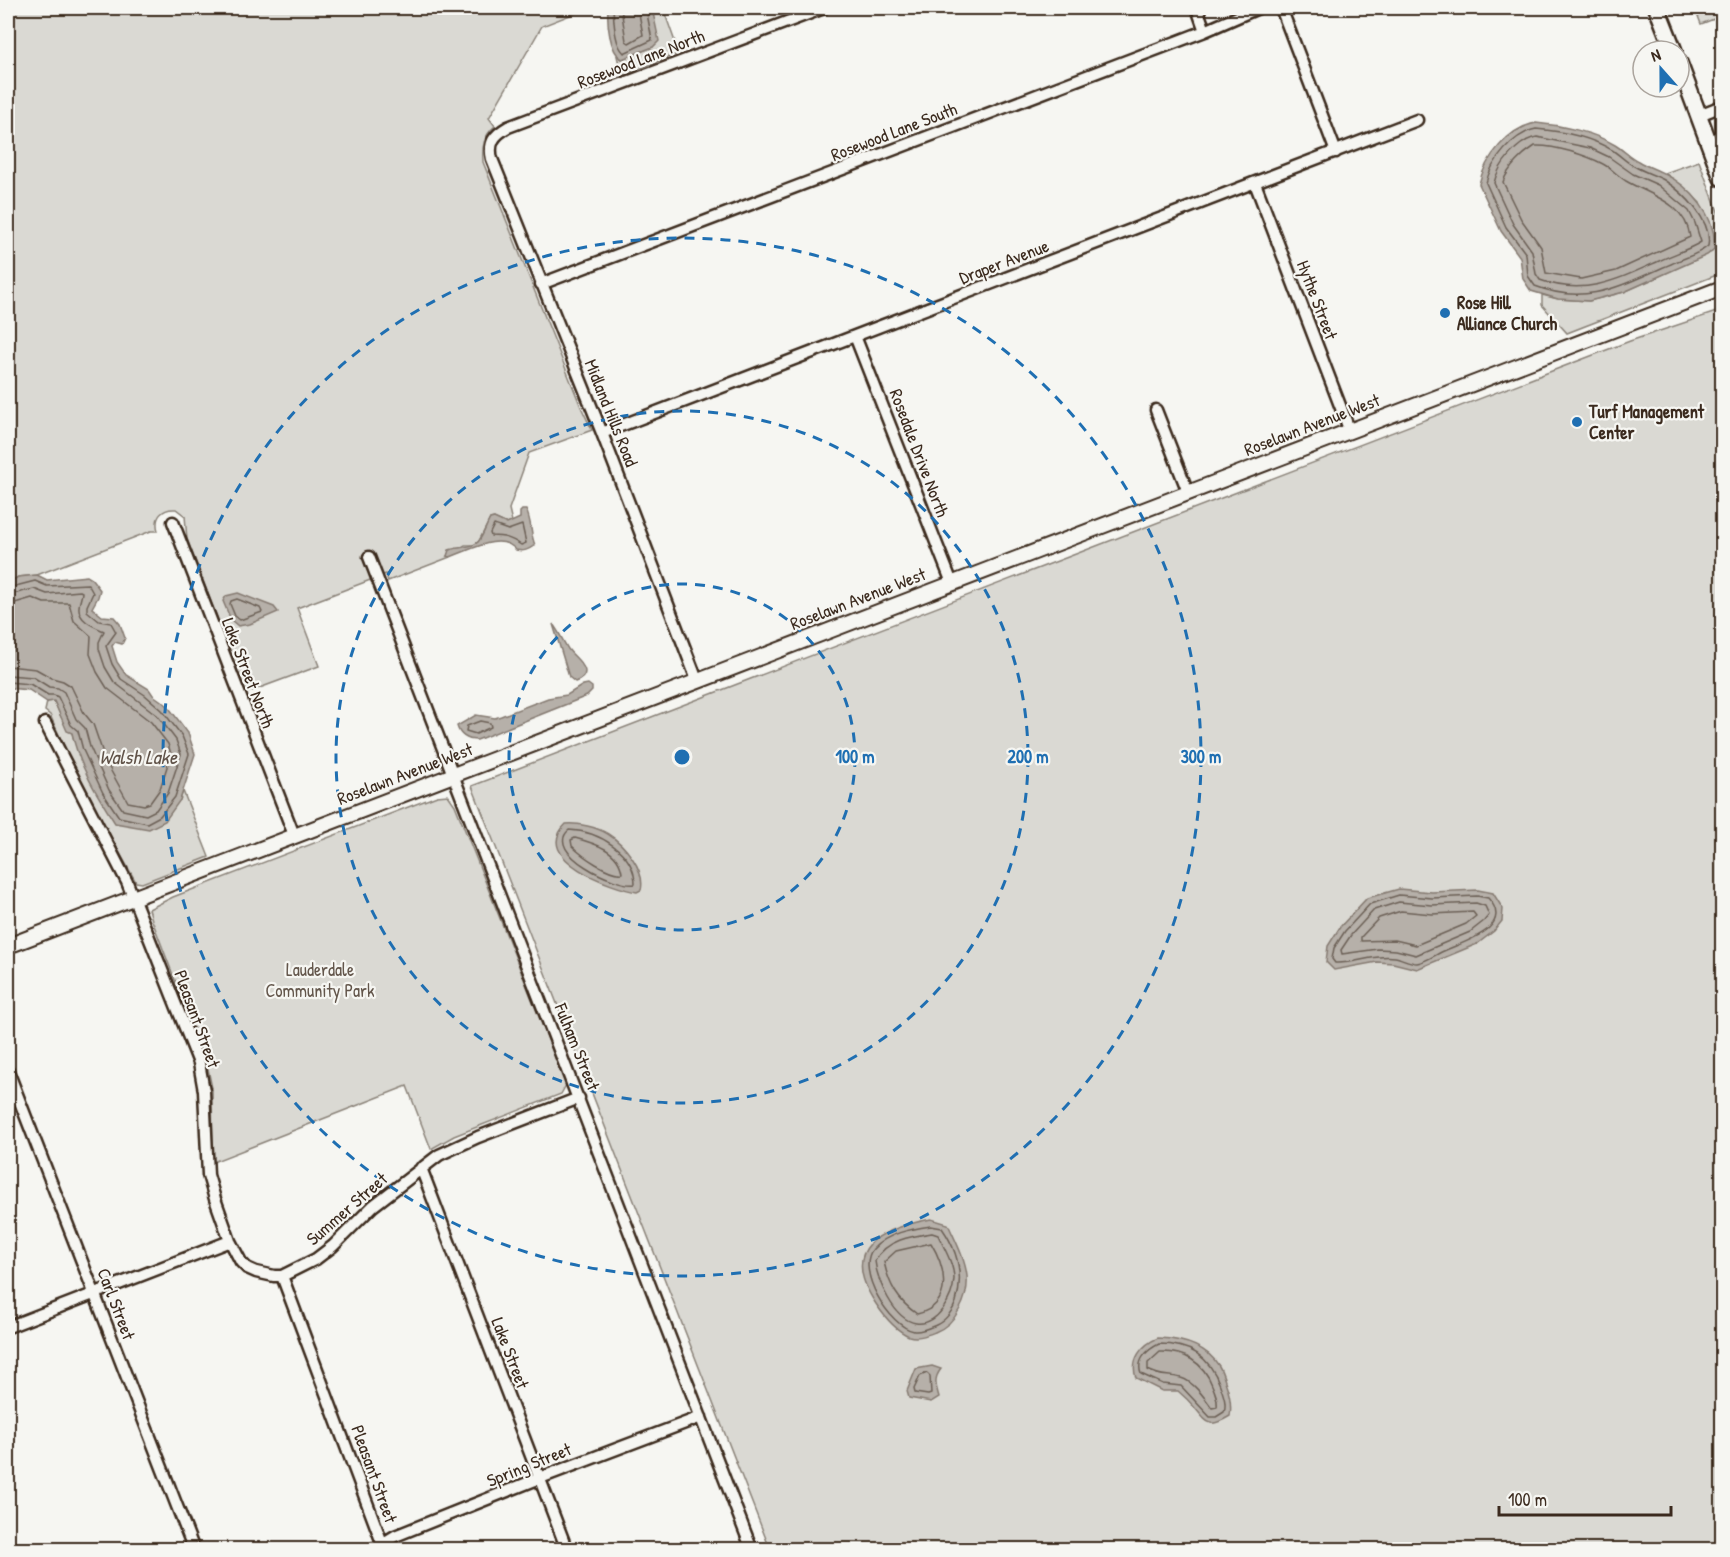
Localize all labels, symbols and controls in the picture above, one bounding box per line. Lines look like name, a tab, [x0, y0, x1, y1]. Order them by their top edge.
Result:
street label: Rosewood Lane North	[574, 23, 708, 94]
north arrow	[1631, 39, 1691, 99]
text: N	[1648, 43, 1664, 67]
street label: Rosewood Lane South	[827, 96, 961, 167]
street label: Draper Avenue	[955, 233, 1052, 290]
street label: Hythe Street	[1291, 257, 1344, 344]
place label: Rose Hill Alliance Church	[1457, 290, 1558, 336]
marker: Rose Hill Alliance Church	[1438, 306, 1452, 320]
street label: Midland Hills Road	[579, 355, 644, 470]
street label: Rosedale Drive North	[884, 385, 956, 521]
street label: Roselawn Avenue West	[1241, 387, 1384, 462]
place label: Turf Management Center	[1588, 399, 1705, 445]
marker: Turf Management Center	[1570, 415, 1584, 429]
street label: Roselawn Avenue West	[787, 561, 930, 636]
street label: Lake Street North	[216, 614, 281, 732]
street label: Roselawn Avenue West	[334, 736, 477, 811]
water label: Walsh Lake	[99, 743, 178, 770]
text: 100 m	[835, 744, 875, 769]
text: 200 m	[1008, 744, 1048, 769]
text: 300 m	[1181, 744, 1221, 769]
centre of rings	[672, 747, 692, 767]
park label: Lauderdale Community Park	[265, 957, 375, 1003]
street label: Pleasant Street	[168, 967, 227, 1072]
street label: Fulham Street	[548, 999, 607, 1095]
street label: Summer Street	[301, 1166, 393, 1251]
street label: Carl Street	[91, 1264, 142, 1344]
street label: Lake Street	[485, 1314, 536, 1393]
street label: Pleasant Street	[345, 1422, 404, 1527]
street label: Spring Street	[483, 1436, 576, 1493]
scale bar	[1499, 1479, 1672, 1517]
text: 100 m	[1508, 1487, 1547, 1512]

